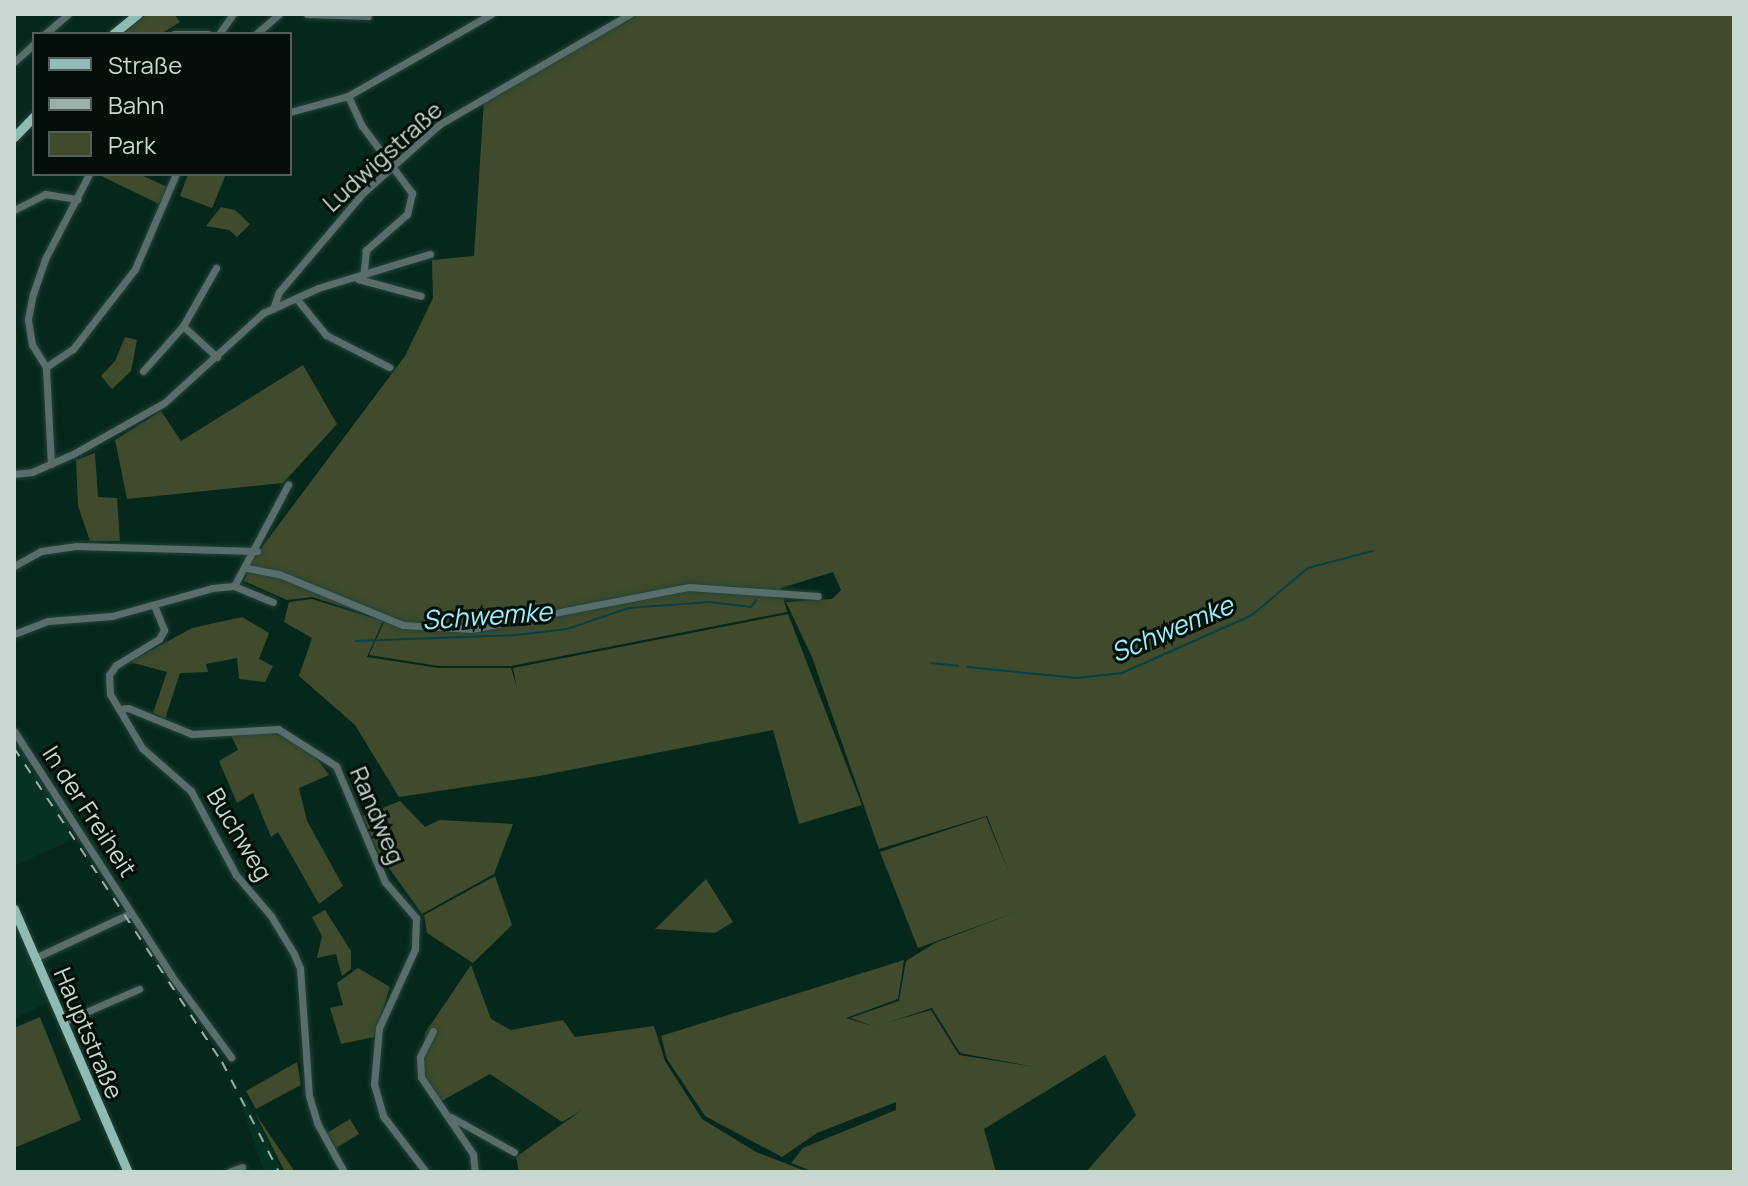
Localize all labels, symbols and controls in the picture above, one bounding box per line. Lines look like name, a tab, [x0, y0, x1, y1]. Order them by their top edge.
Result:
legend	[32, 32, 292, 176]
text: Straße	[108, 48, 182, 81]
text: Bahn	[108, 88, 165, 121]
street label: Ludwigstraße	[316, 95, 448, 217]
text: Park	[108, 128, 156, 161]
water label: Schwemke	[1106, 589, 1238, 669]
water label: Schwemke	[421, 596, 553, 636]
street label: In der Freiheit	[37, 740, 143, 882]
street label: Randweg	[345, 762, 411, 868]
street label: Buchweg	[201, 783, 279, 885]
street label: Hauptstraße	[48, 963, 130, 1103]

